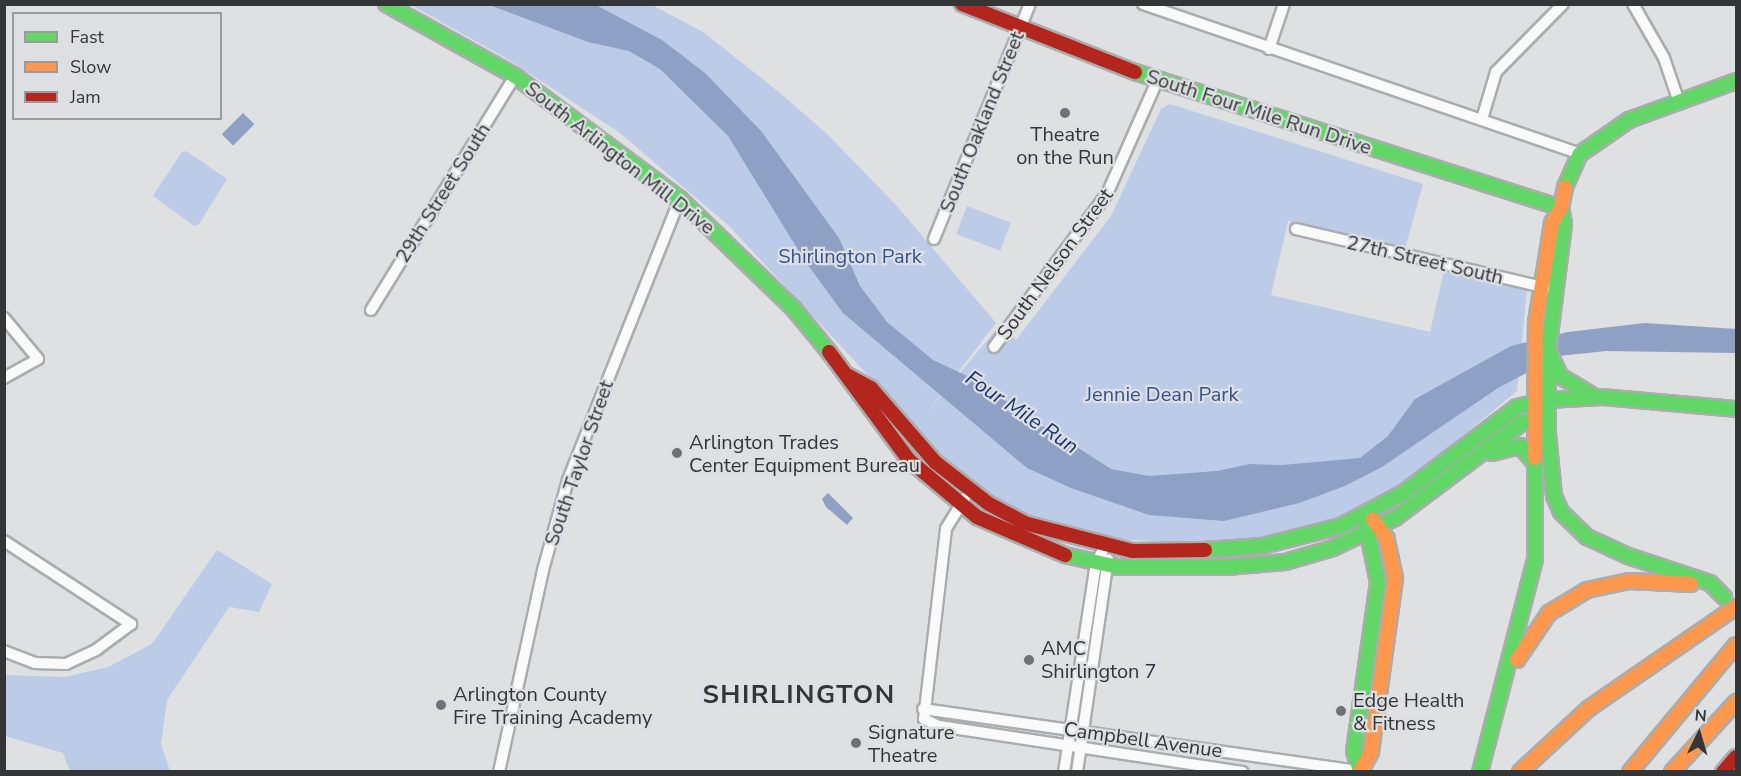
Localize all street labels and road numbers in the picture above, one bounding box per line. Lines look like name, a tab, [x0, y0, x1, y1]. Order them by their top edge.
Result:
street label: South Oakland Street	[935, 28, 1029, 216]
street label: South Four Mile Run Drive	[1143, 64, 1375, 160]
street label: South Arlington Mill Drive	[520, 76, 720, 240]
street label: 29th Street South	[390, 119, 496, 267]
street label: South Nelson Street	[992, 184, 1118, 344]
street label: 27th Street South	[1344, 230, 1506, 290]
street label: South Taylor Street	[539, 377, 619, 549]
street label: Campbell Avenue	[1062, 717, 1224, 763]

